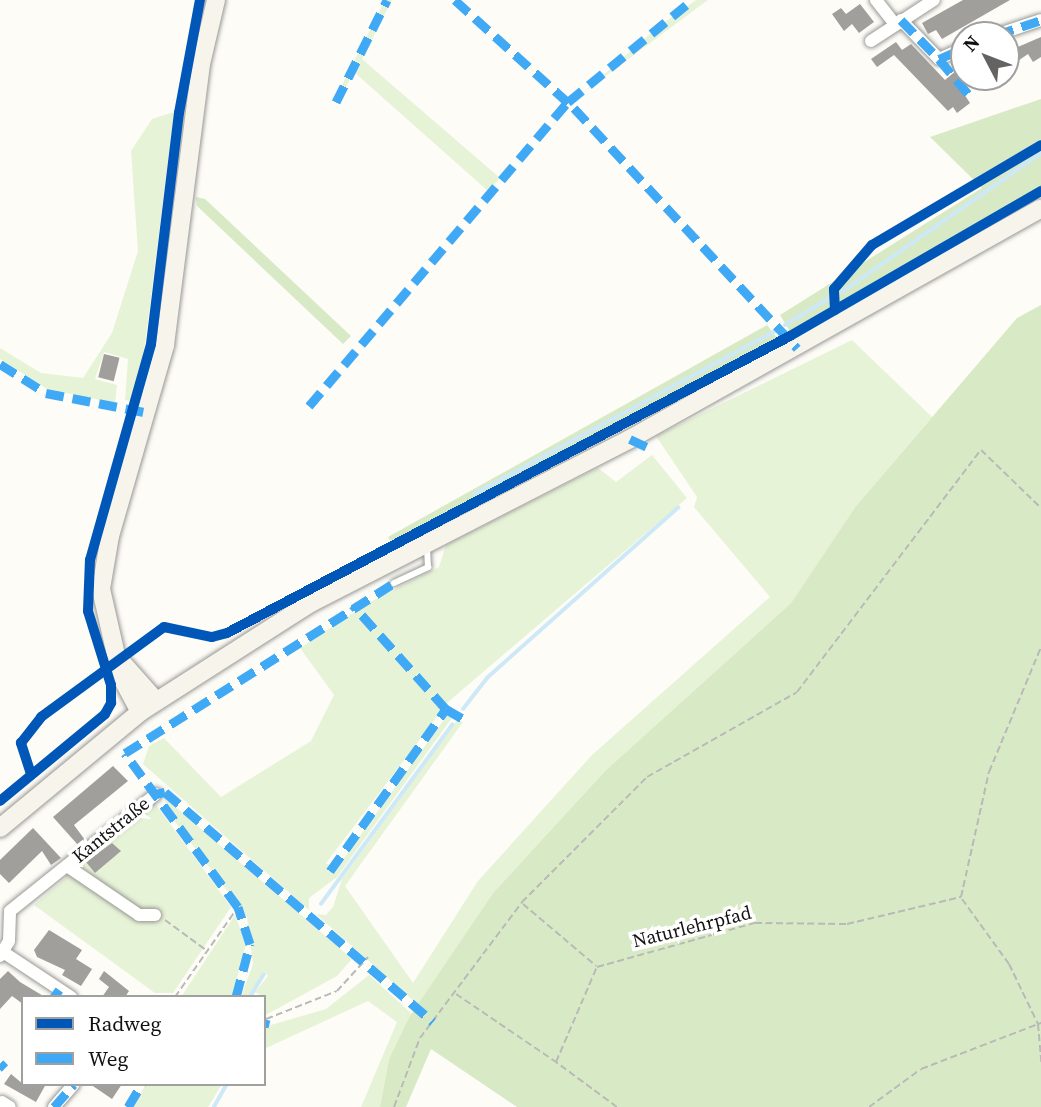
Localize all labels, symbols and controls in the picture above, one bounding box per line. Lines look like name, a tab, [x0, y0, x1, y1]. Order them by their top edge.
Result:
north arrow	[950, 21, 1020, 91]
text: N	[957, 29, 985, 57]
street label: Kantstraße	[68, 792, 154, 868]
street label: Naturlehrpfad	[630, 901, 754, 953]
legend	[21, 995, 266, 1086]
text: Radweg	[88, 1009, 161, 1038]
text: Weg	[88, 1044, 128, 1073]

